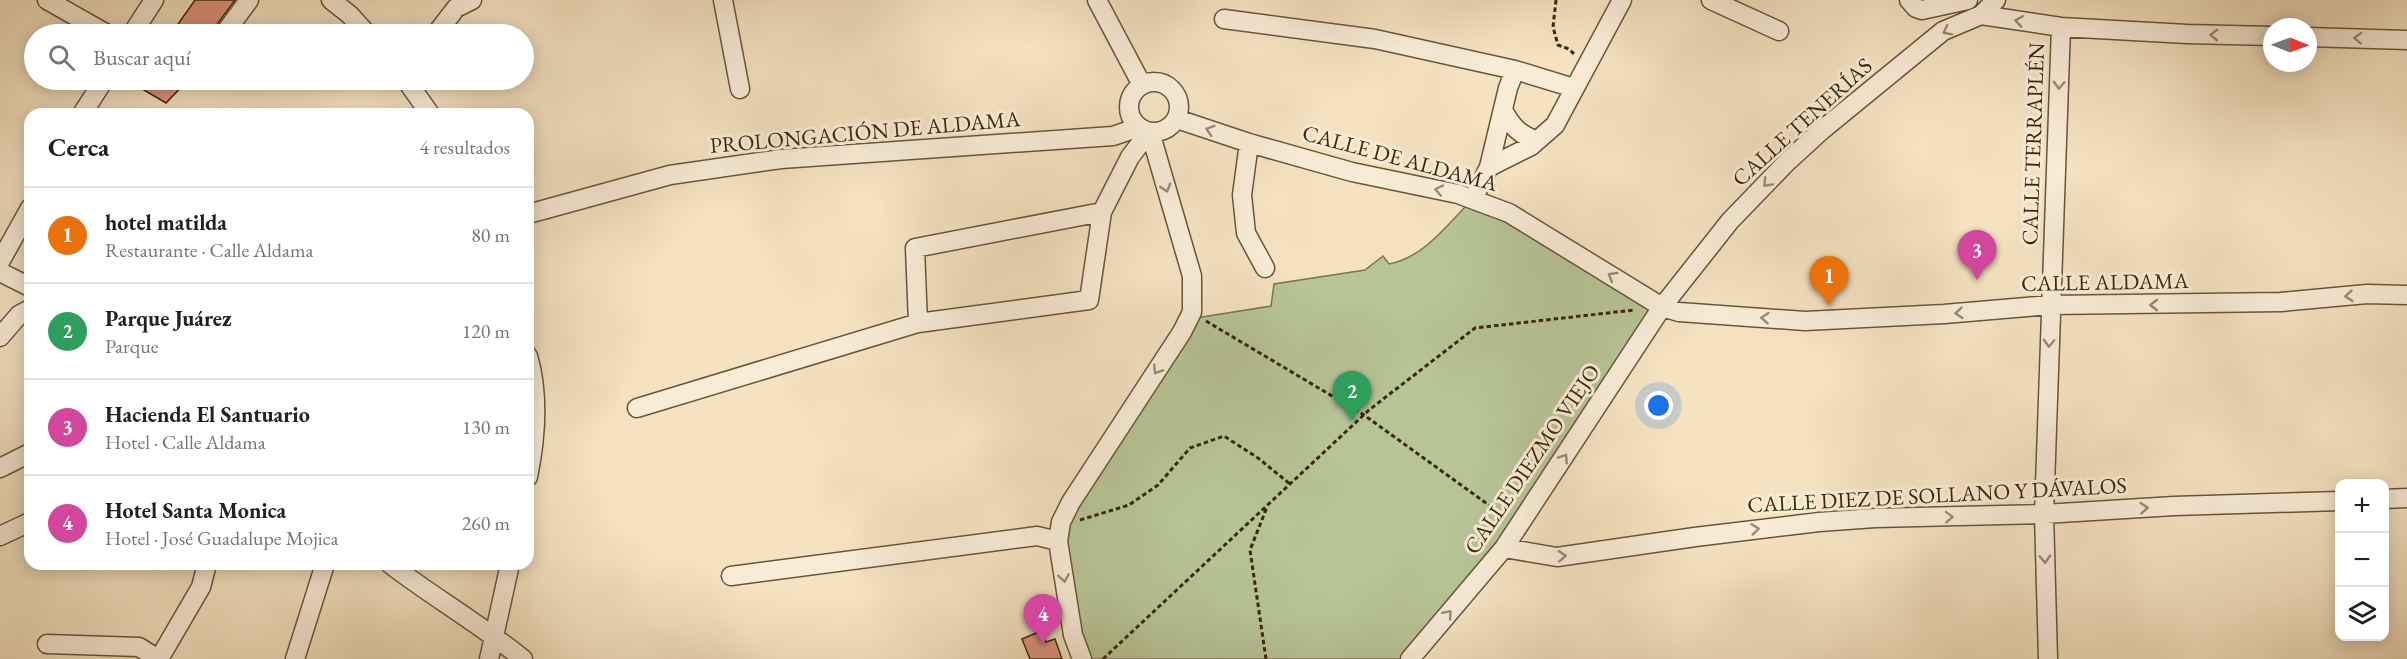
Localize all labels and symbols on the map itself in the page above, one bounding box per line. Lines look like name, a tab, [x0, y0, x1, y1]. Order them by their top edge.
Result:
one-way arrow	[2015, 15, 2024, 27]
north arrow	[2263, 18, 2317, 72]
one-way arrow	[1942, 23, 1953, 35]
one-way arrow	[2209, 28, 2218, 41]
one-way arrow	[2353, 32, 2362, 44]
street label: CALLE TERRAPLÉN	[2015, 42, 2051, 246]
street label: CALLE TENERÍAS	[1726, 51, 1878, 193]
one-way arrow	[2053, 81, 2065, 90]
street label: PROLONGACIÓN DE ALDAMA	[709, 104, 1022, 160]
street label: CALLE DE ALDAMA	[1299, 118, 1502, 198]
one-way arrow	[1205, 125, 1216, 137]
one-way arrow	[1763, 176, 1774, 187]
one-way arrow	[1159, 182, 1171, 193]
one-way arrow	[1434, 184, 1444, 197]
pin: 3	[1958, 230, 1996, 280]
pin: 1	[1810, 256, 1848, 306]
street label: CALLE ALDAMA	[2021, 266, 2190, 298]
one-way arrow	[1608, 272, 1618, 284]
one-way arrow	[2344, 289, 2353, 302]
one-way arrow	[2149, 299, 2158, 311]
one-way arrow	[1955, 306, 1964, 319]
one-way arrow	[1760, 312, 1769, 325]
one-way arrow	[2043, 339, 2055, 348]
street label: CALLE DIEZMO VIEJO	[1458, 358, 1606, 560]
one-way arrow	[1154, 363, 1165, 374]
pin: 2	[1332, 372, 1372, 421]
your location	[1644, 391, 1673, 420]
one-way arrow	[1556, 453, 1567, 464]
street label: CALLE DIEZ DE SOLLANO Y DÁVALOS	[1747, 471, 2127, 519]
one-way arrow	[2140, 501, 2149, 514]
one-way arrow	[1945, 511, 1954, 524]
one-way arrow	[1750, 523, 1759, 535]
one-way arrow	[1557, 549, 1566, 562]
one-way arrow	[2039, 555, 2052, 564]
one-way arrow	[1057, 573, 1069, 582]
pin: 4	[1024, 594, 1062, 644]
one-way arrow	[1441, 610, 1452, 621]

